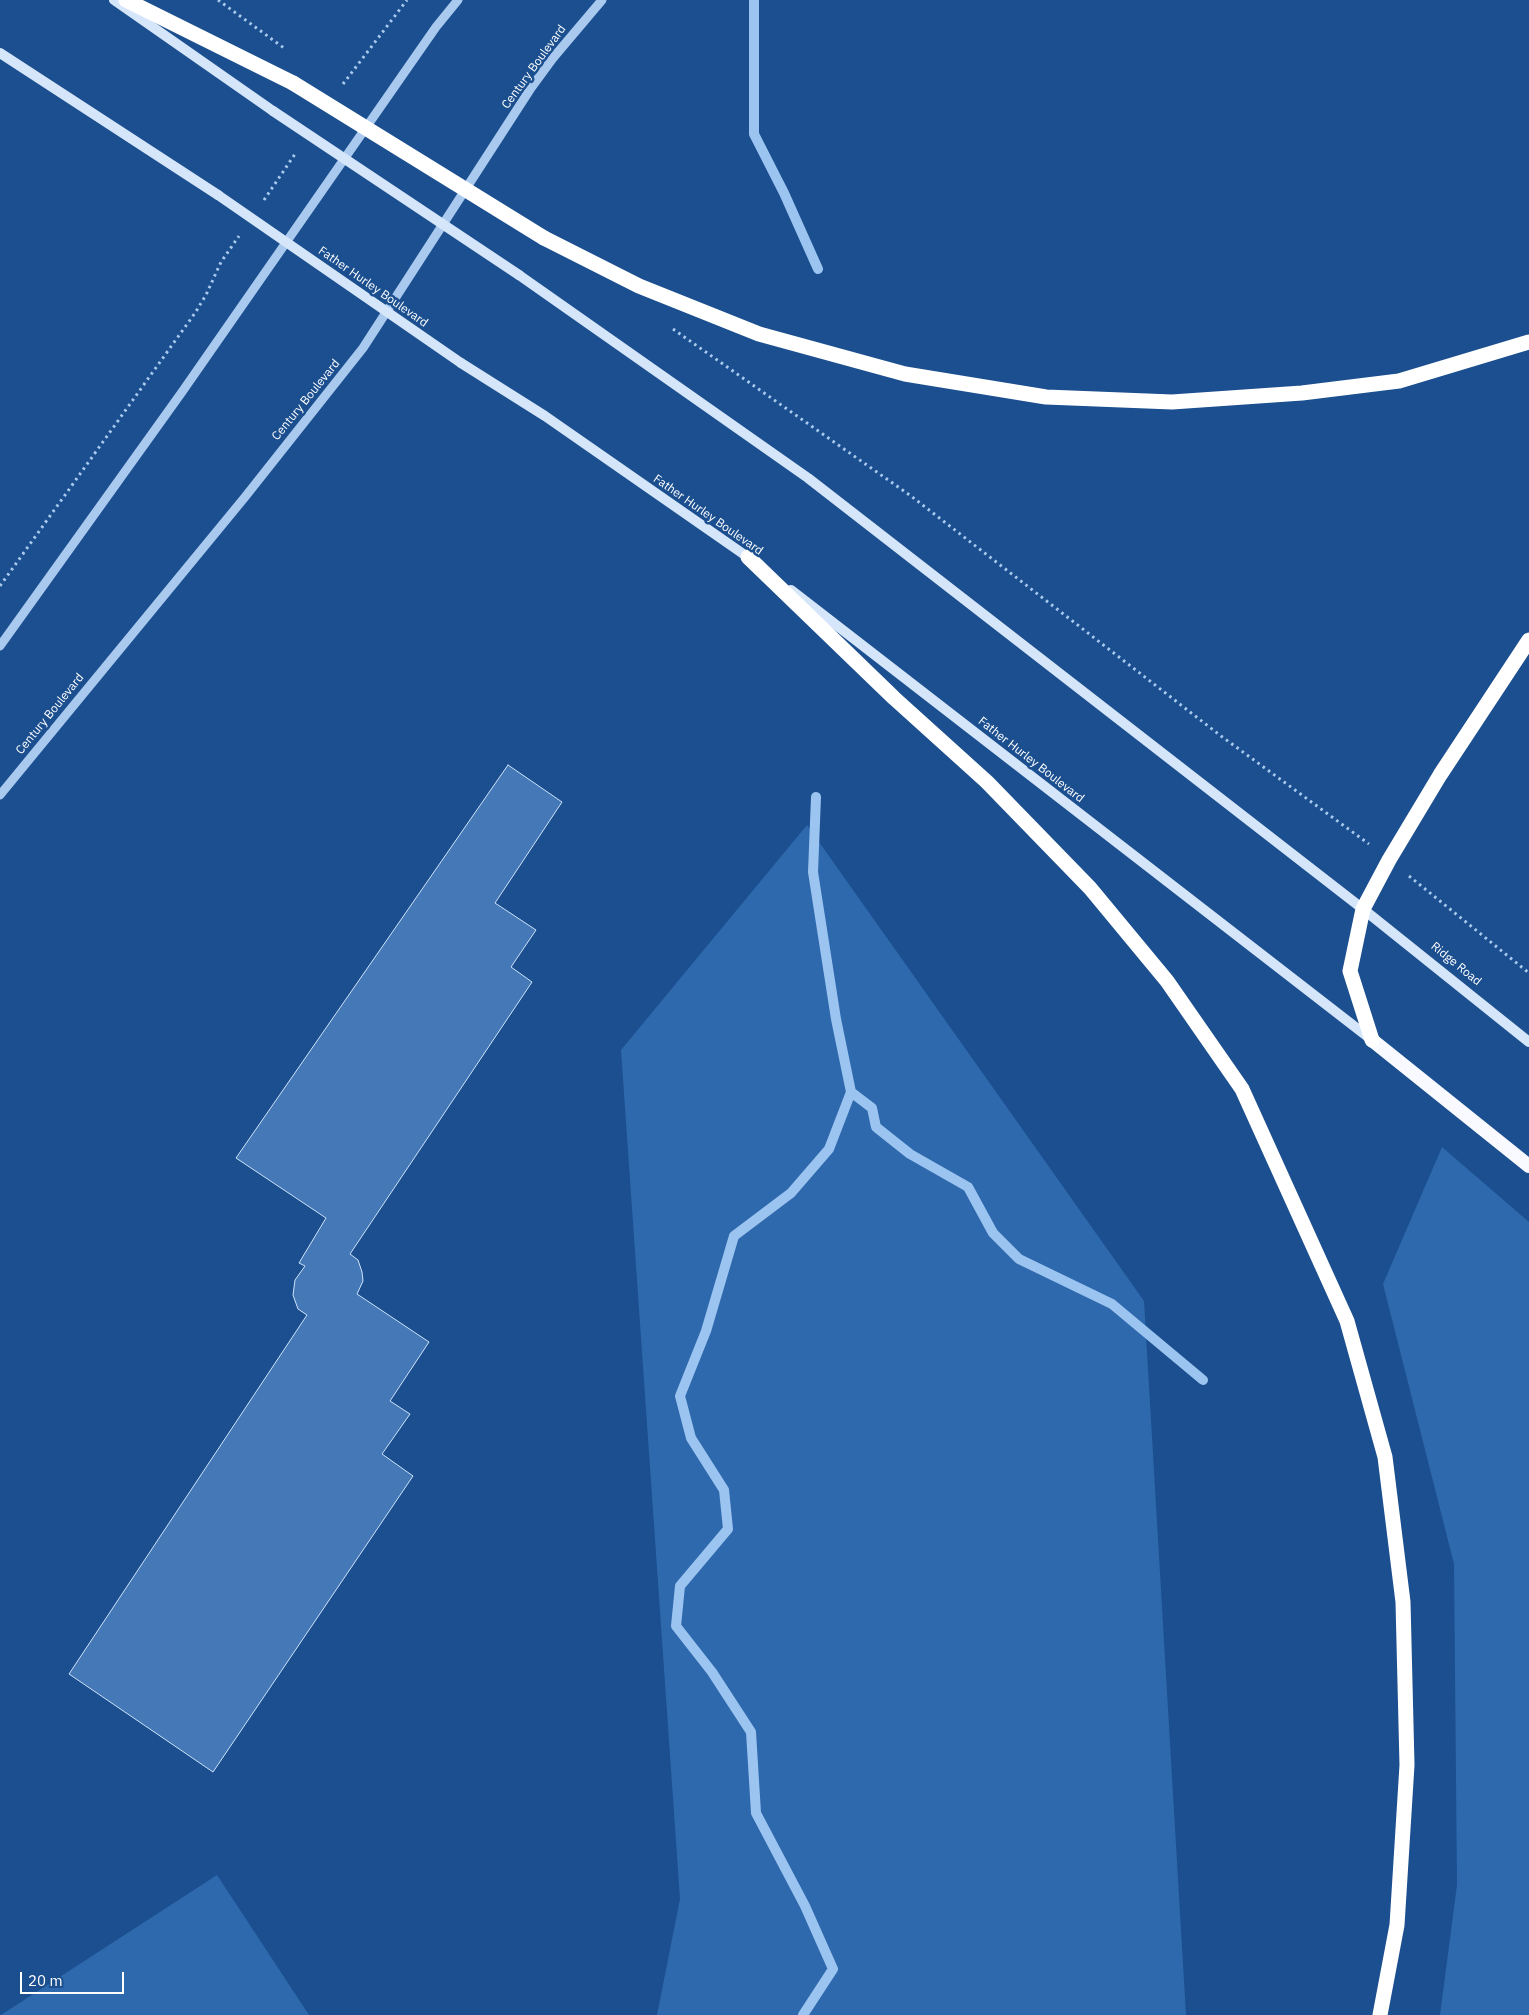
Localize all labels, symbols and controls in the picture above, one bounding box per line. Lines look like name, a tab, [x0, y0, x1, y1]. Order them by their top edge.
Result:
street label: Century Boulevard	[499, 22, 569, 112]
street label: Father Hurley Boulevard	[315, 244, 431, 330]
street label: Century Boulevard	[269, 357, 343, 443]
street label: Father Hurley Boulevard	[650, 472, 766, 558]
street label: Century Boulevard	[13, 671, 87, 757]
street label: Father Hurley Boulevard	[975, 714, 1087, 806]
street label: Ridge Road	[1428, 939, 1484, 989]
scale bar	[22, 1962, 126, 1994]
text: 20 m	[28, 1971, 63, 1990]

